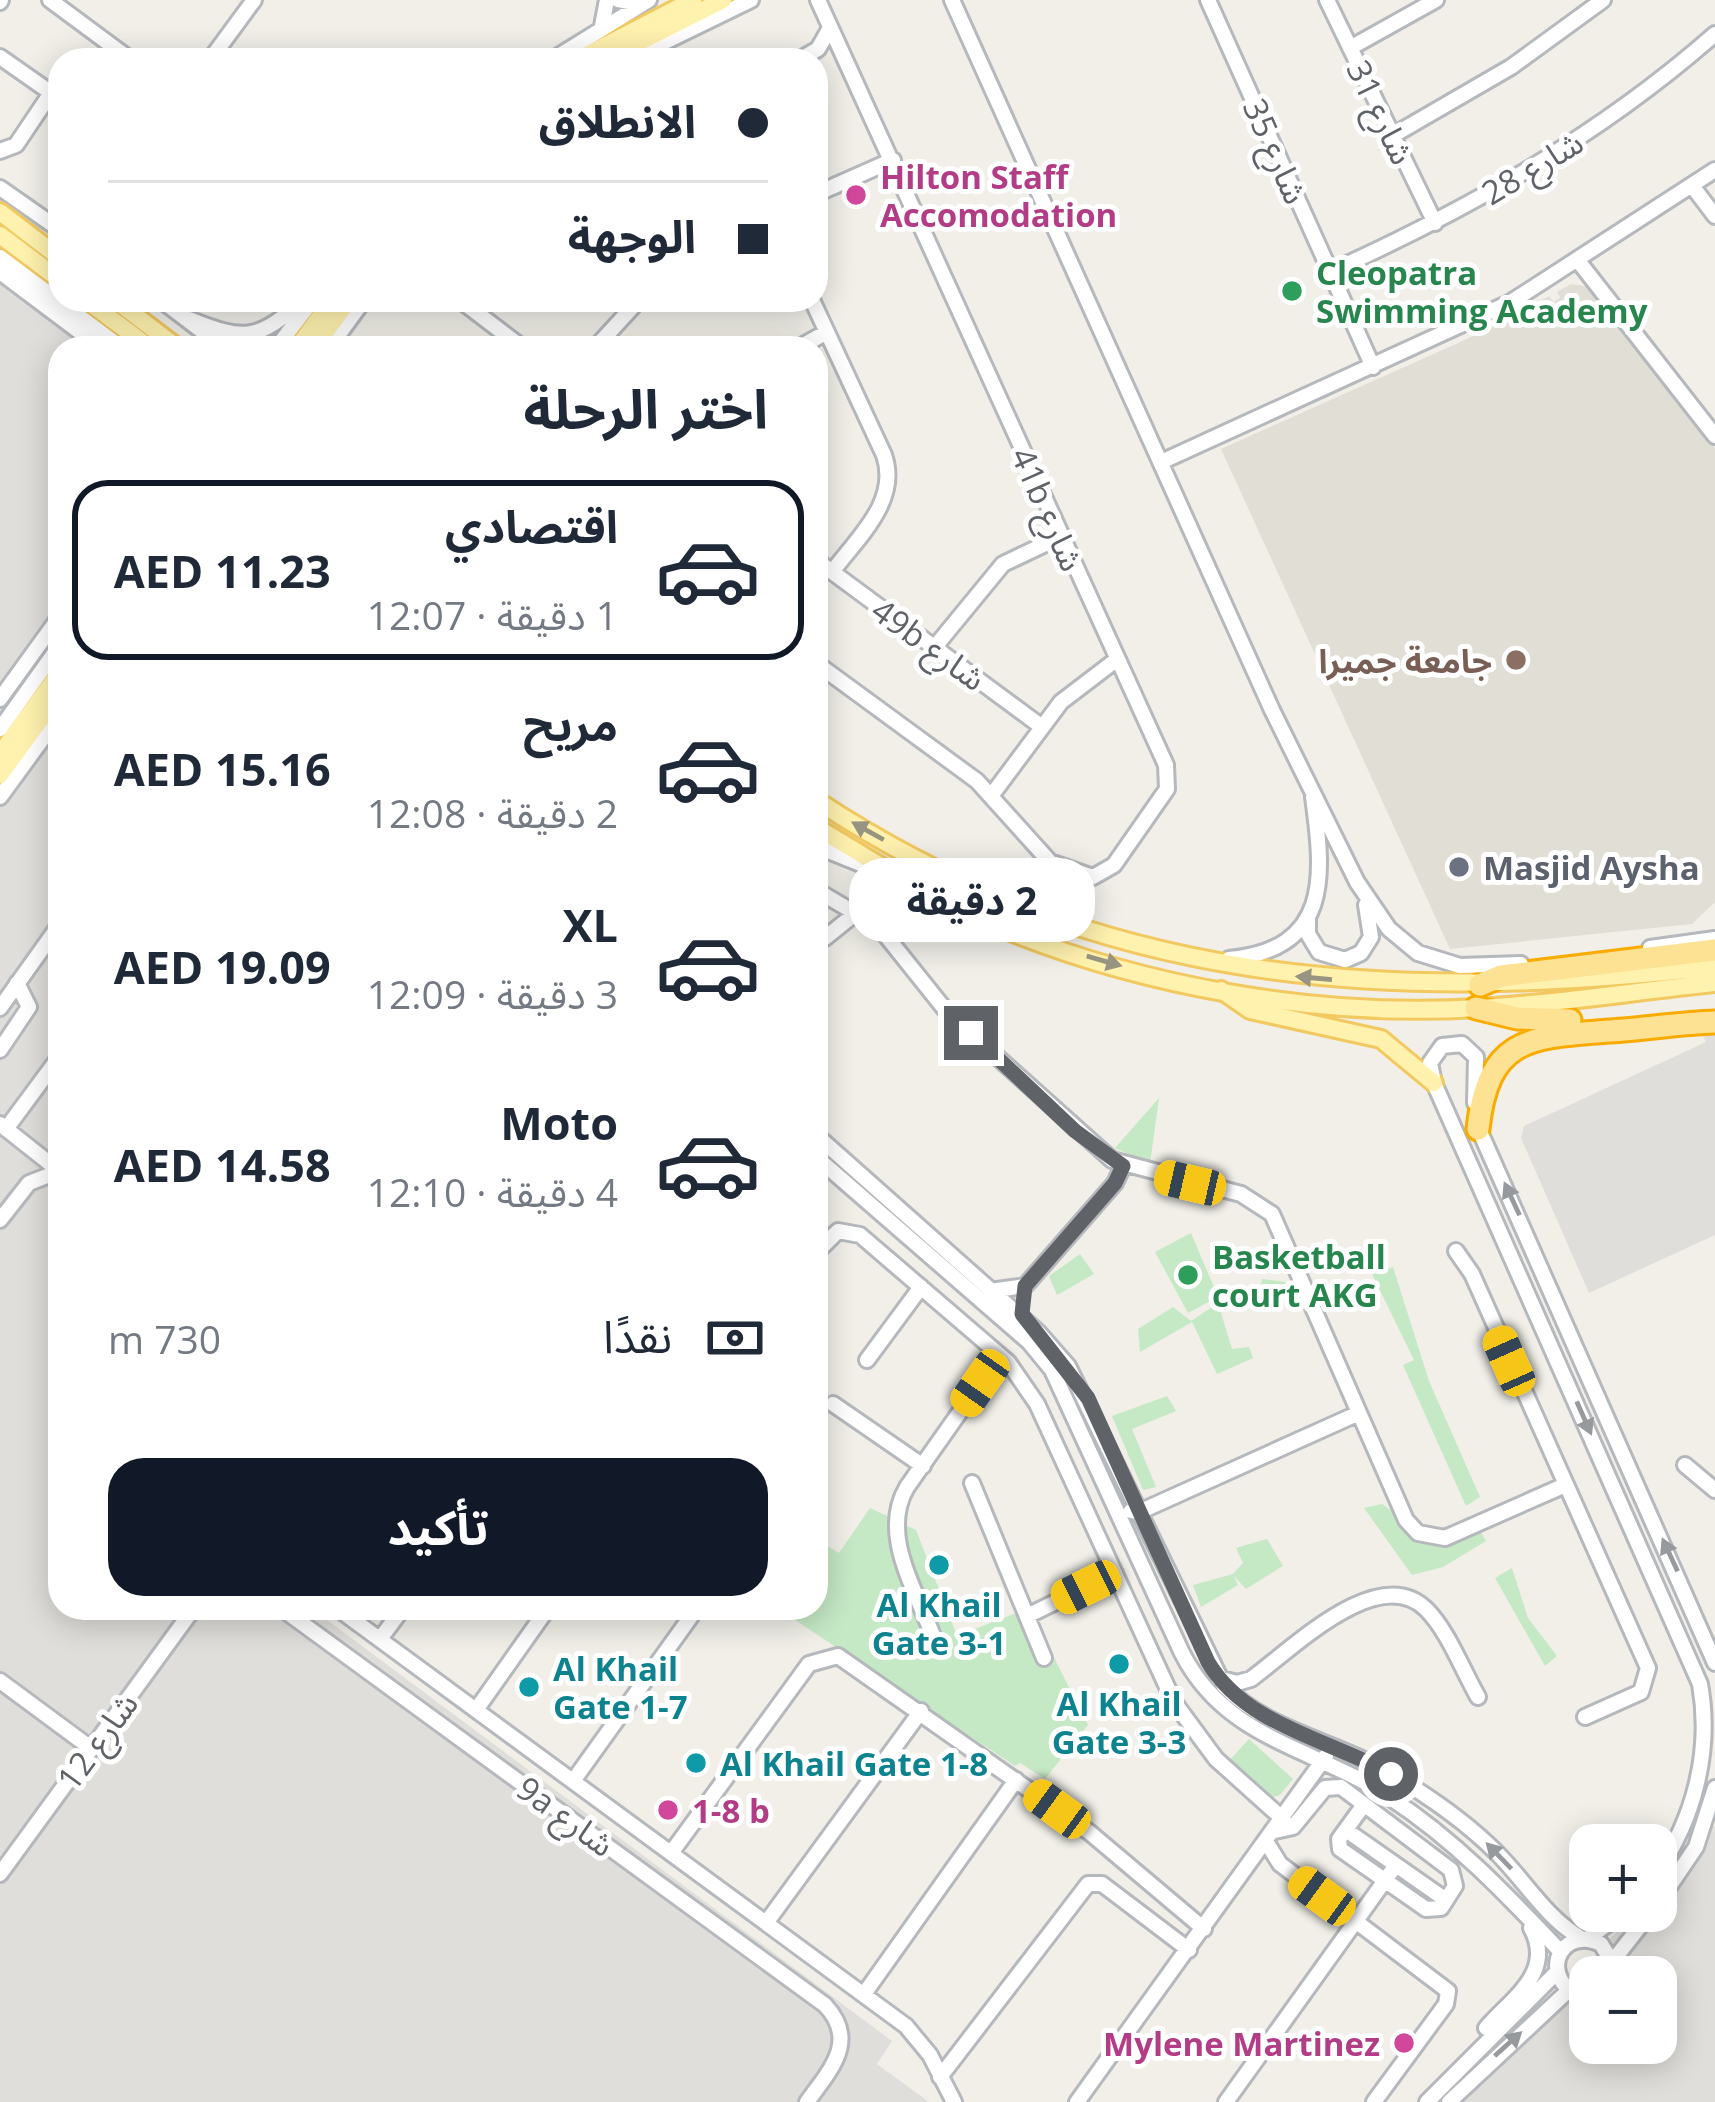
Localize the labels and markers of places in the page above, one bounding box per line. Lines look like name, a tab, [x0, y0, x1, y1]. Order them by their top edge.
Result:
place label: Hilton Staff Accomodation	[880, 154, 1117, 237]
marker: Hilton Staff Accomodation	[843, 182, 869, 208]
place label: Cleopatra Swimming Academy	[1316, 250, 1648, 333]
marker: Cleopatra Swimming Academy	[1279, 278, 1305, 304]
place label: جامعة جميرا	[1319, 638, 1492, 683]
marker: جامعة جميرا	[1503, 647, 1529, 673]
place label: Masjid Aysha	[1483, 845, 1700, 890]
marker: Masjid Aysha	[1446, 854, 1472, 880]
place label: Basketball court AKG	[1212, 1234, 1386, 1317]
marker: Basketball court AKG	[1175, 1262, 1201, 1288]
marker: Al Khail Gate 3-1	[926, 1552, 952, 1578]
place label: Al Khail Gate 3-1	[872, 1582, 1006, 1665]
place label: Al Khail Gate 1-7	[553, 1646, 688, 1729]
marker: Al Khail Gate 3-3	[1106, 1651, 1132, 1677]
marker: Al Khail Gate 1-7	[516, 1674, 542, 1700]
place label: Al Khail Gate 3-3	[1052, 1681, 1186, 1764]
place label: Al Khail Gate 1-8	[720, 1741, 988, 1786]
marker: Al Khail Gate 1-8	[683, 1750, 709, 1776]
place label: 1-8 b	[692, 1788, 770, 1833]
marker: 1-8 b	[655, 1797, 681, 1823]
place label: Mylene Martinez	[1103, 2021, 1380, 2066]
marker: Mylene Martinez	[1391, 2030, 1417, 2056]

